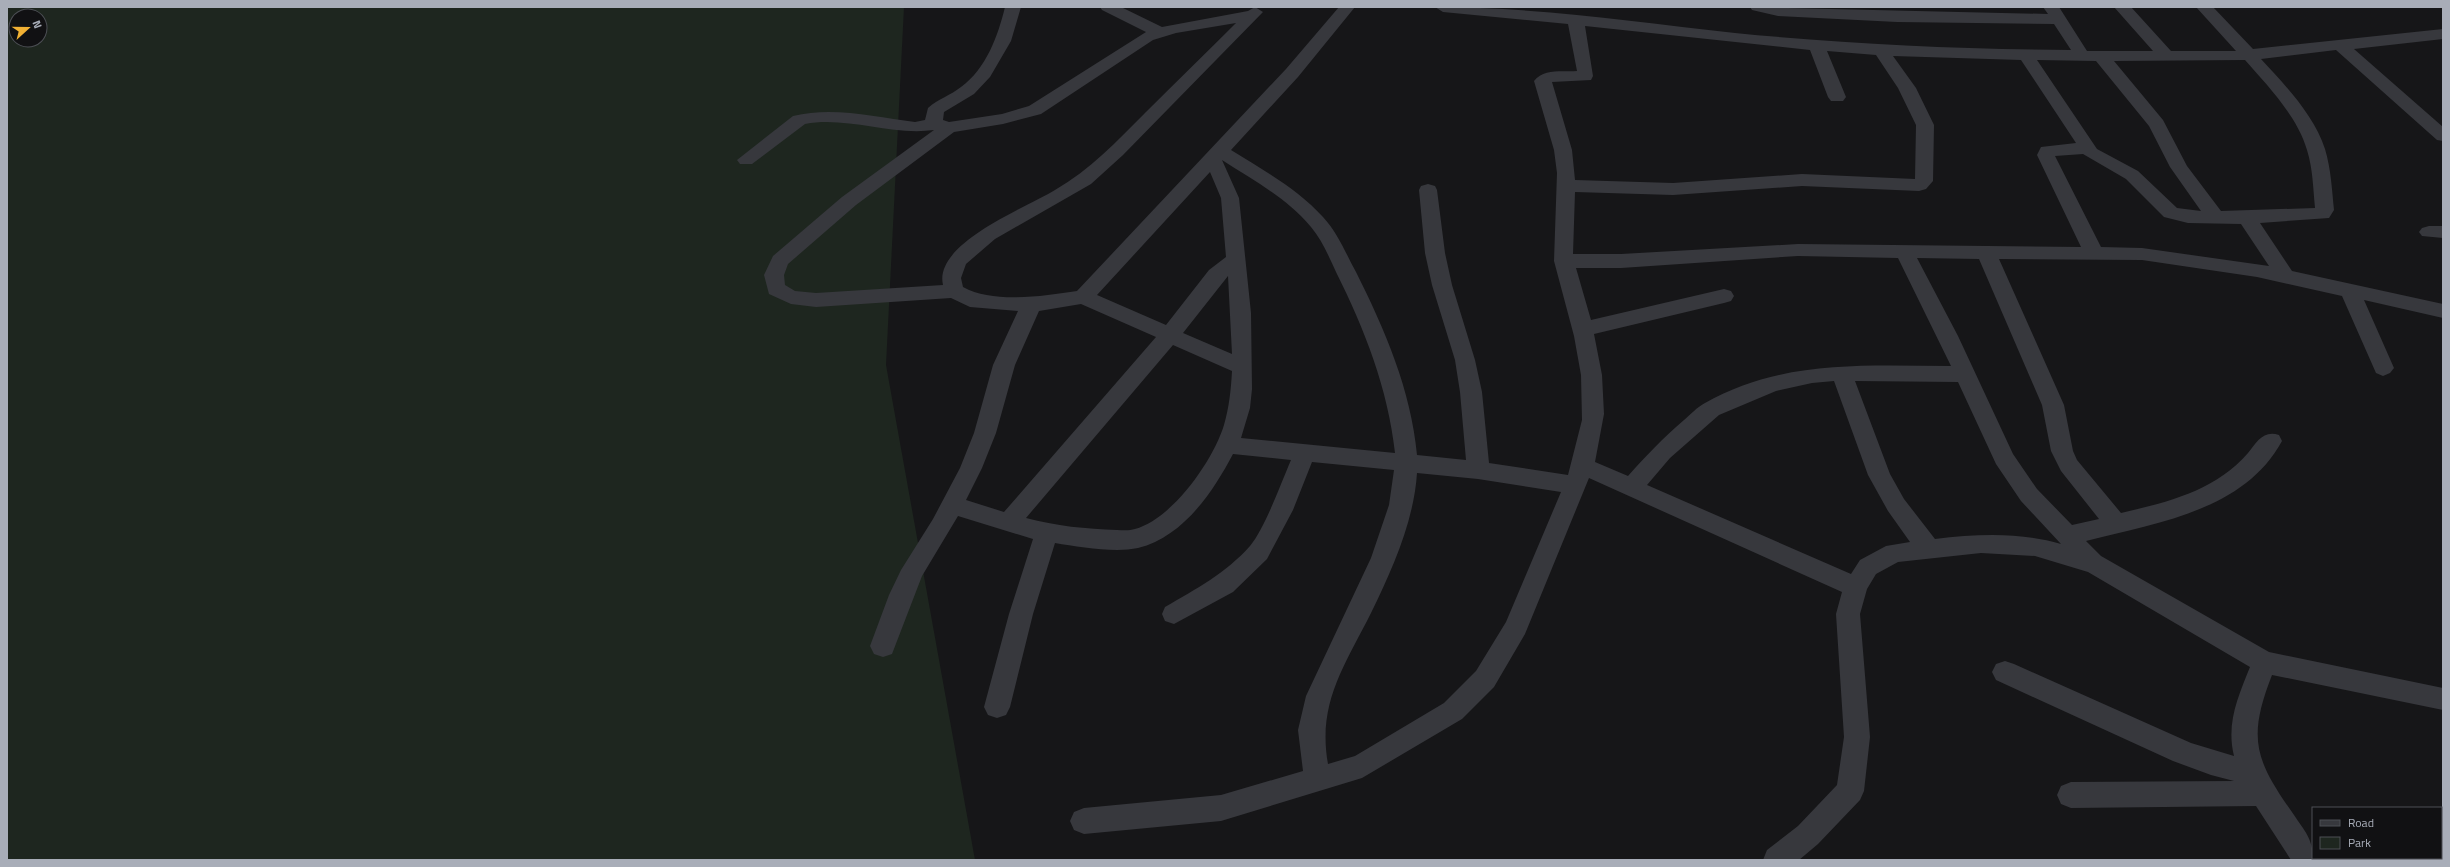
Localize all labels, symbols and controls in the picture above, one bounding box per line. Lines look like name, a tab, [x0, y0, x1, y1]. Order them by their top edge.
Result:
north arrow	[8, 8, 48, 48]
text: N	[29, 18, 46, 31]
legend	[2312, 807, 2442, 859]
text: Road	[2348, 813, 2374, 832]
text: Park	[2348, 833, 2371, 852]

